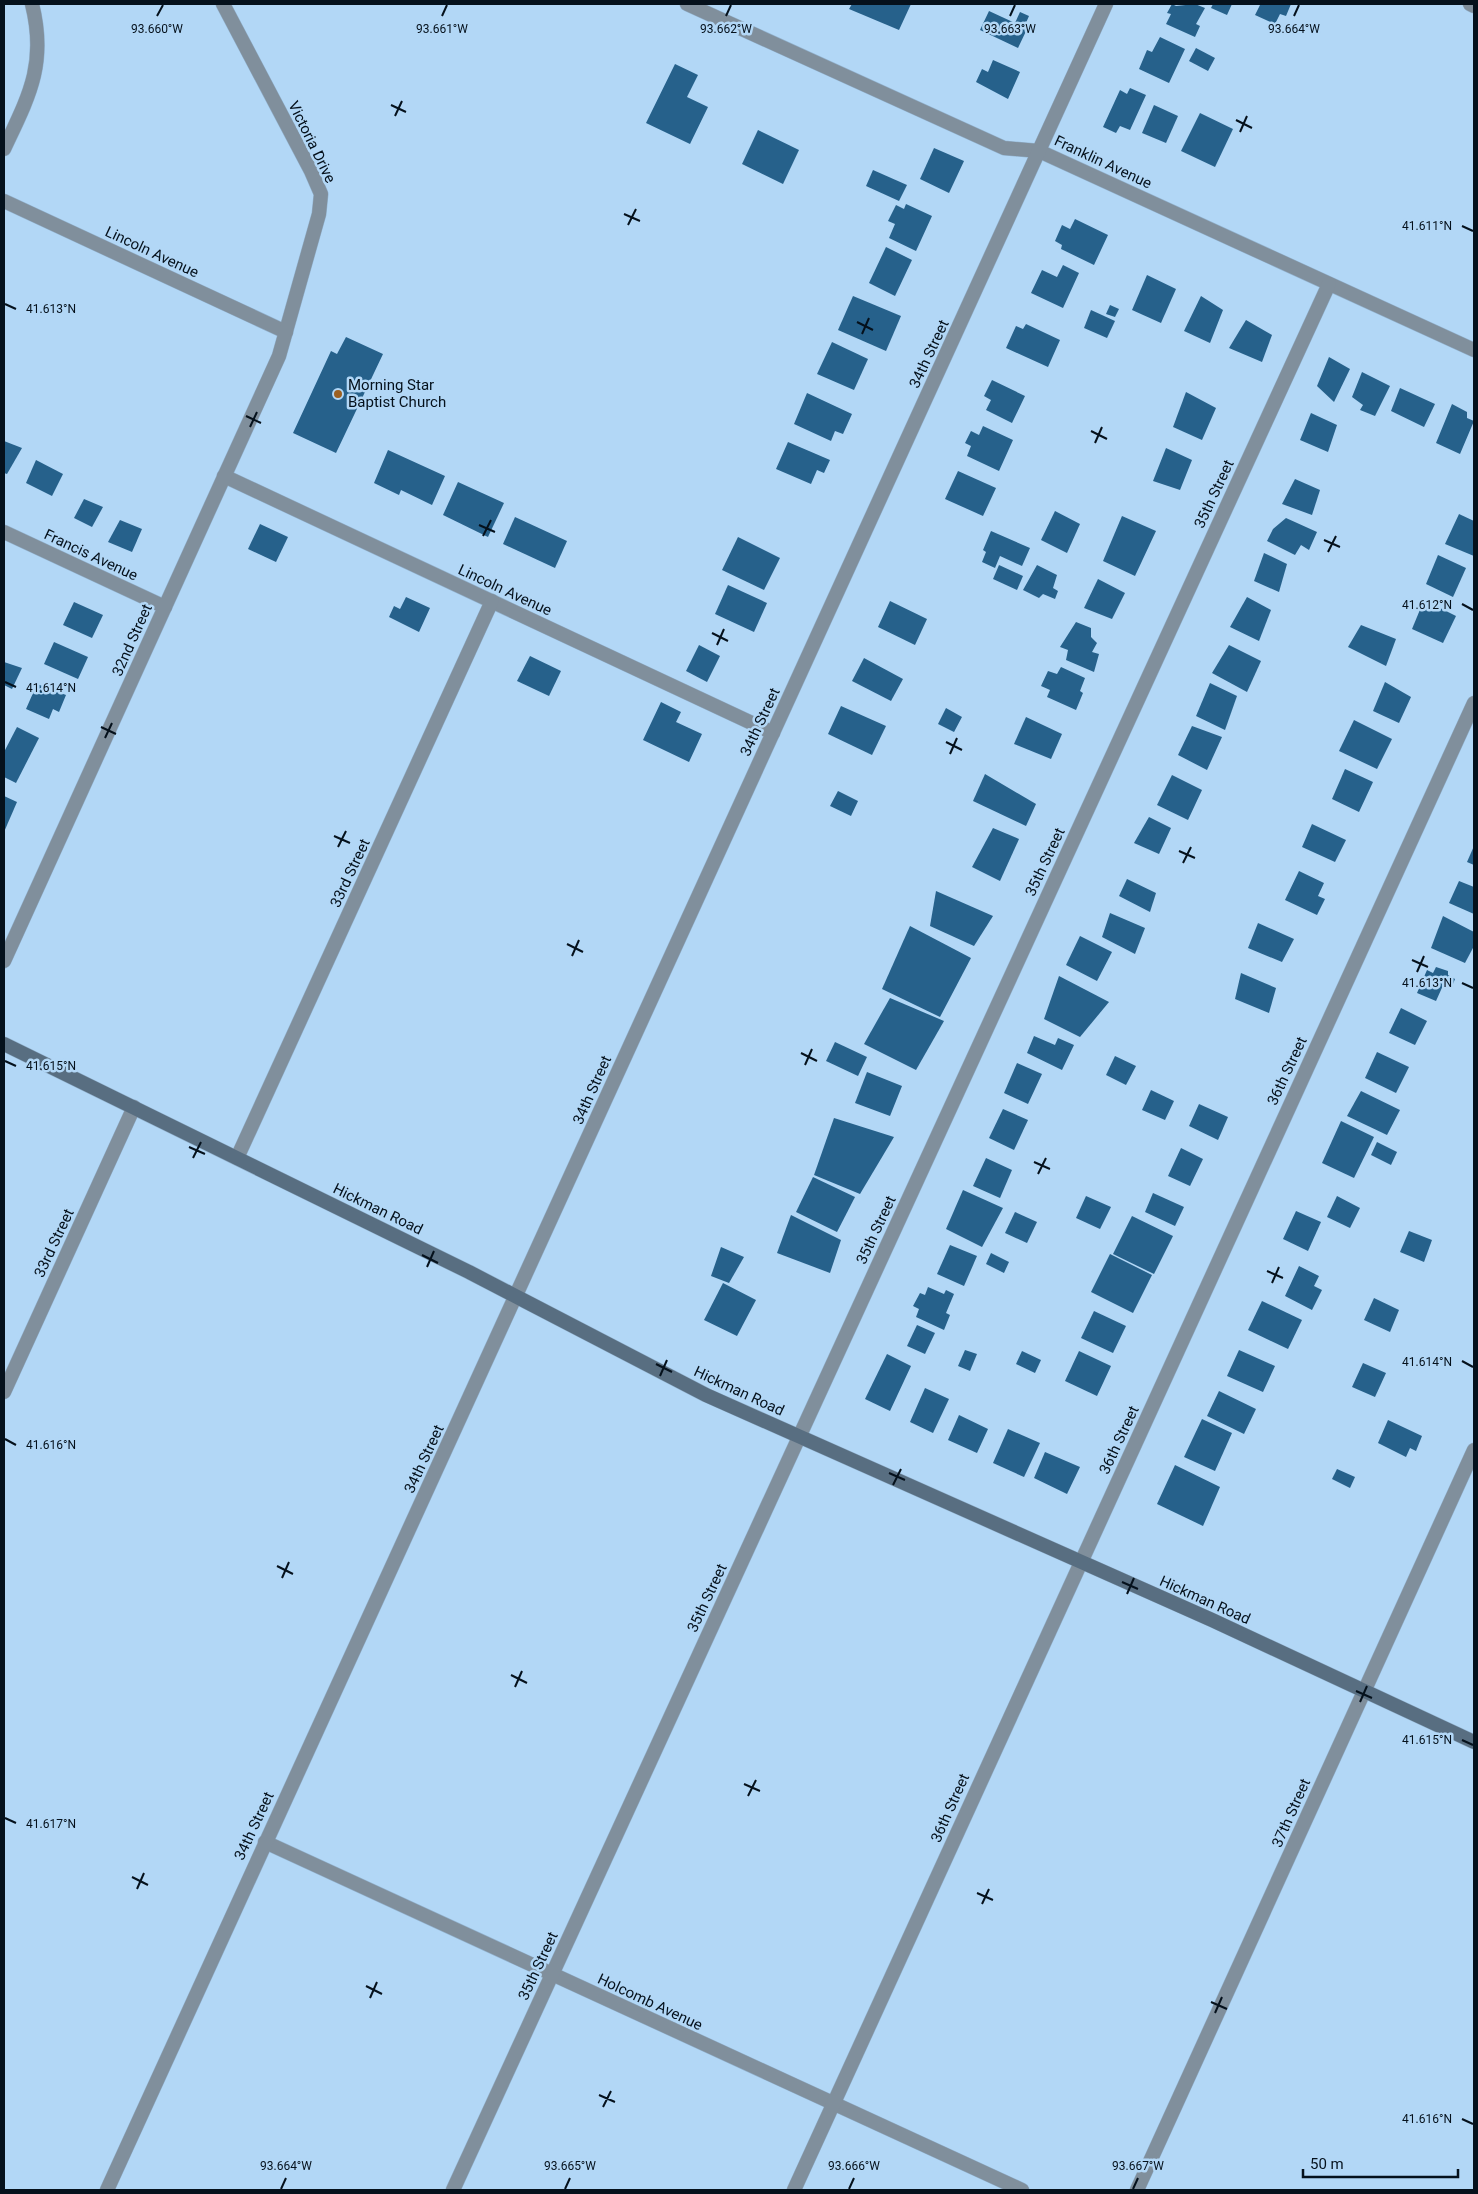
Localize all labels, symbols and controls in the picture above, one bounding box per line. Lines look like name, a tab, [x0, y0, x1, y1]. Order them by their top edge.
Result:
text: 93.660°W	[131, 22, 183, 36]
text: 93.661°W	[416, 22, 468, 36]
text: 93.662°W	[700, 22, 752, 36]
text: 93.663°W	[984, 22, 1036, 36]
text: 93.664°W	[1268, 22, 1320, 36]
street label: Victoria Drive	[284, 98, 340, 186]
street label: Franklin Avenue	[1051, 132, 1155, 192]
text: 41.611°N	[1402, 219, 1452, 233]
street label: Lincoln Avenue	[102, 222, 202, 282]
text: 41.613°N	[26, 302, 76, 316]
street label: 34th Street	[905, 317, 953, 391]
place label: Morning Star Baptist Church	[348, 376, 446, 411]
marker: Morning Star Baptist Church	[332, 388, 344, 400]
street label: 35th Street	[1190, 457, 1238, 531]
street label: Francis Avenue	[41, 525, 141, 585]
street label: Lincoln Avenue	[455, 560, 555, 620]
text: 41.612°N	[1402, 598, 1452, 612]
street label: 32nd Street	[108, 601, 156, 679]
text: 41.614°N	[26, 681, 76, 695]
street label: 34th Street	[736, 685, 784, 759]
street label: 35th Street	[1021, 825, 1069, 899]
street label: 33rd Street	[326, 836, 374, 910]
text: 41.613°N	[1402, 976, 1452, 990]
street label: 36th Street	[1263, 1034, 1311, 1108]
street label: 34th Street	[569, 1053, 615, 1127]
text: 41.615°N	[26, 1059, 76, 1073]
street label: Hickman Road	[330, 1180, 426, 1238]
street label: 35th Street	[852, 1193, 900, 1267]
street label: 33rd Street	[30, 1206, 78, 1280]
text: 41.614°N	[1402, 1355, 1452, 1369]
street label: Hickman Road	[691, 1362, 787, 1420]
street label: 36th Street	[1095, 1403, 1143, 1477]
street label: 34th Street	[400, 1422, 448, 1496]
text: 41.616°N	[26, 1438, 76, 1452]
street label: 35th Street	[683, 1561, 731, 1635]
street label: Hickman Road	[1157, 1572, 1253, 1628]
text: 41.615°N	[1402, 1733, 1452, 1747]
street label: 36th Street	[927, 1771, 973, 1845]
street label: 37th Street	[1268, 1776, 1314, 1850]
street label: 34th Street	[230, 1789, 278, 1863]
text: 41.617°N	[26, 1817, 76, 1831]
street label: 35th Street	[514, 1929, 562, 2003]
street label: Holcomb Avenue	[595, 1970, 705, 2034]
text: 41.616°N	[1402, 2112, 1452, 2126]
scale bar	[1303, 2146, 1458, 2178]
text: 50 m	[1310, 2155, 1344, 2173]
text: 93.664°W	[260, 2159, 312, 2173]
text: 93.665°W	[544, 2159, 596, 2173]
text: 93.666°W	[828, 2159, 880, 2173]
text: 93.667°W	[1112, 2159, 1164, 2173]

